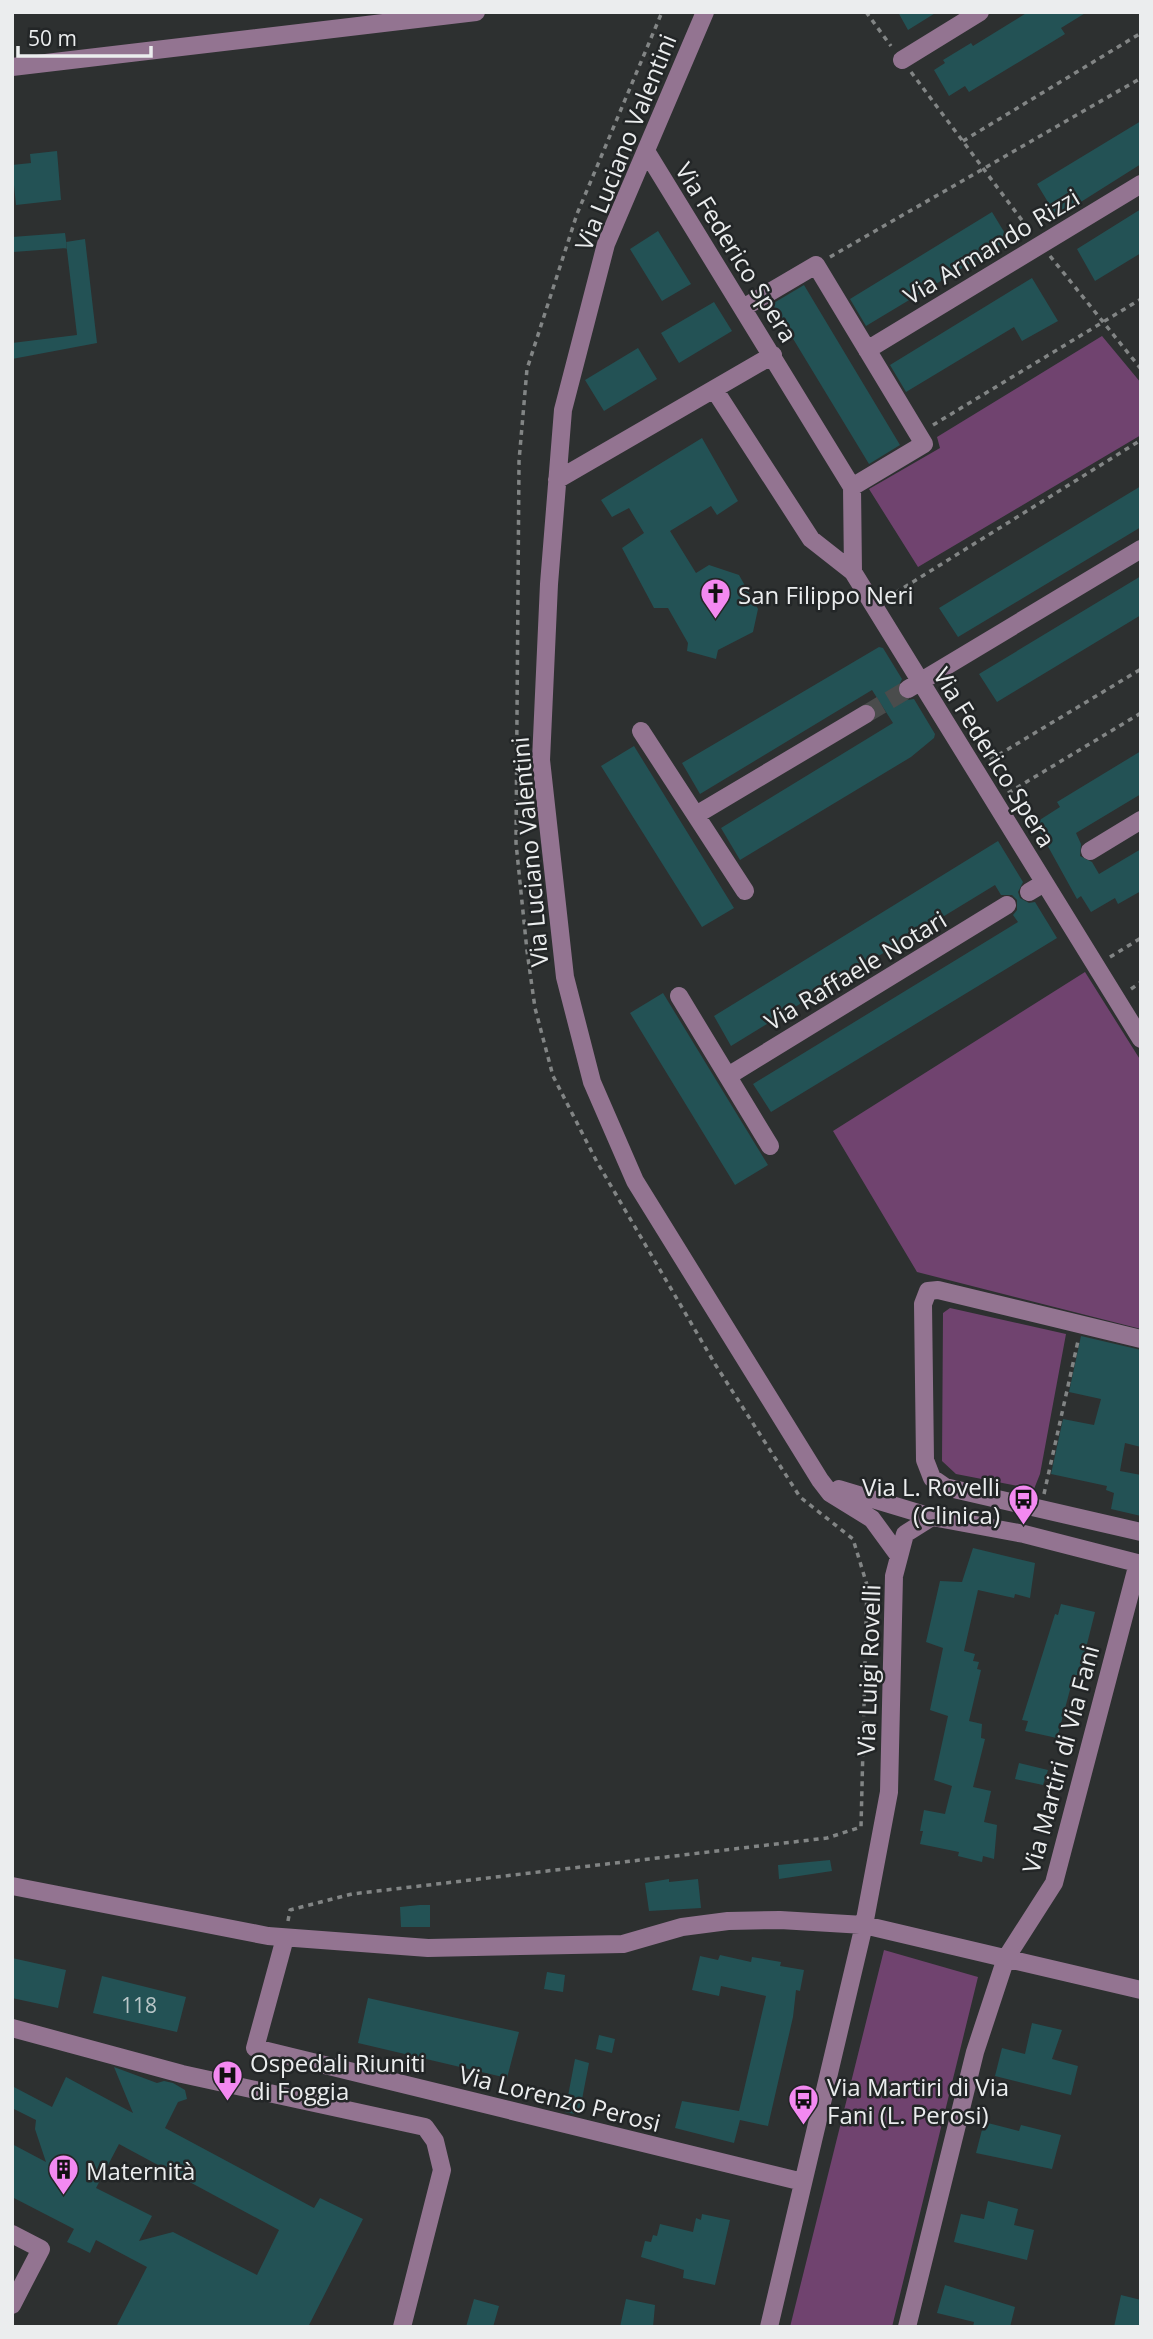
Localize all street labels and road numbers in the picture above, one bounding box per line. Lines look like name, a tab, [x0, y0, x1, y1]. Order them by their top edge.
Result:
street label: Via Luciano Valentini	[566, 29, 684, 255]
street label: Via Federico Spera	[668, 156, 806, 348]
street label: Via Armando Rizzi	[897, 180, 1085, 312]
street label: Via Federico Spera	[926, 661, 1064, 853]
street label: Via Luciano Valentini	[503, 736, 555, 968]
street label: Via Raffaele Notari	[758, 903, 952, 1037]
street label: Via Luigi Rovelli	[849, 1584, 887, 1756]
street label: Via Martiri di Via Fani	[1014, 1641, 1106, 1877]
street label: Via Lorenzo Perosi	[456, 2057, 664, 2139]

